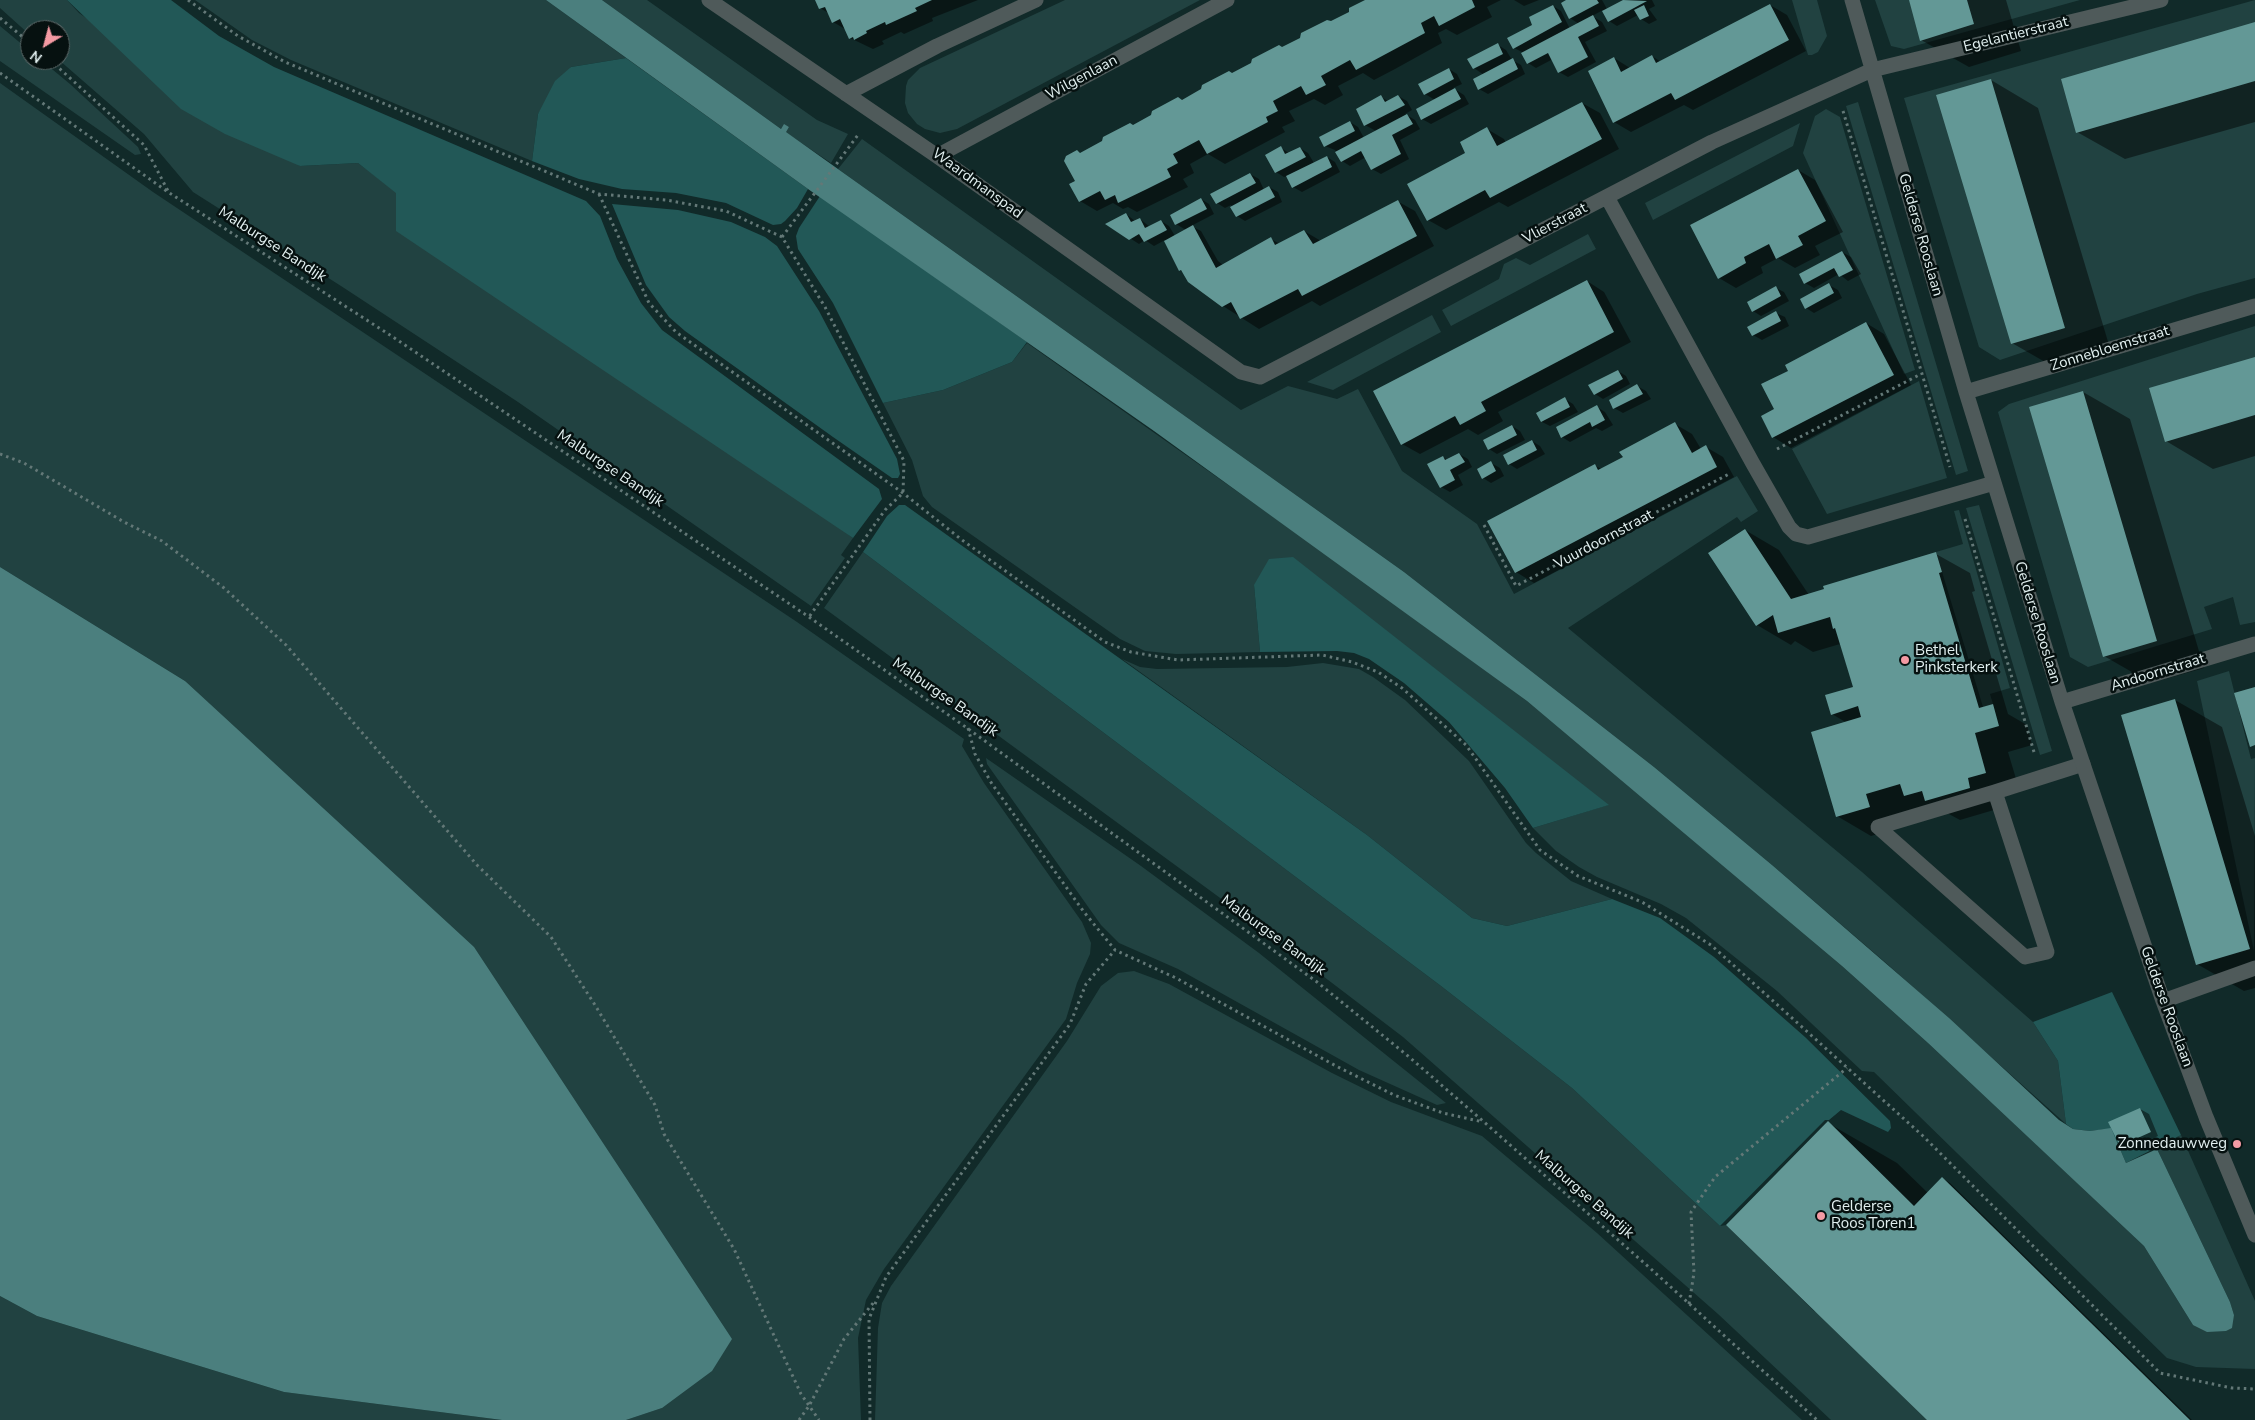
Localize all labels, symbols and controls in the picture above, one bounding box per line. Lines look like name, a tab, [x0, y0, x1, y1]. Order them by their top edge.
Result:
street label: Egelantierstraat	[1962, 13, 2070, 57]
north arrow	[20, 20, 70, 70]
text: N	[26, 46, 46, 67]
street label: Wilgenlaan	[1043, 52, 1121, 104]
street label: Waardmanspad	[928, 145, 1026, 223]
street label: Gelderse Rooslaan	[1894, 172, 1946, 298]
street label: Vlierstraat	[1520, 200, 1590, 248]
street label: Malburgse Bandijk	[215, 203, 329, 287]
street label: Zonnebloemstraat	[2049, 322, 2171, 376]
street label: Malburgse Bandijk	[553, 426, 667, 512]
street label: Vuurdoornstraat	[1551, 506, 1657, 574]
street label: Gelderse Rooslaan	[2010, 560, 2064, 686]
place label: Bethel Pinksterkerk	[1915, 642, 1998, 677]
street label: Andoornstraat	[2109, 650, 2207, 696]
marker: Bethel Pinksterkerk	[1899, 654, 1911, 666]
street label: Malburgse Bandijk	[888, 655, 1002, 741]
street label: Malburgse Bandijk	[1217, 892, 1329, 980]
street label: Gelderse Rooslaan	[2136, 944, 2196, 1070]
place label: Zonnedauwweg	[2118, 1135, 2227, 1153]
marker: Zonnedauwweg	[2231, 1138, 2243, 1150]
street label: Malburgse Bandijk	[1531, 1147, 1637, 1243]
place label: Gelderse Roos Toren1	[1831, 1198, 1916, 1233]
marker: Gelderse Roos Toren1	[1815, 1210, 1827, 1222]

